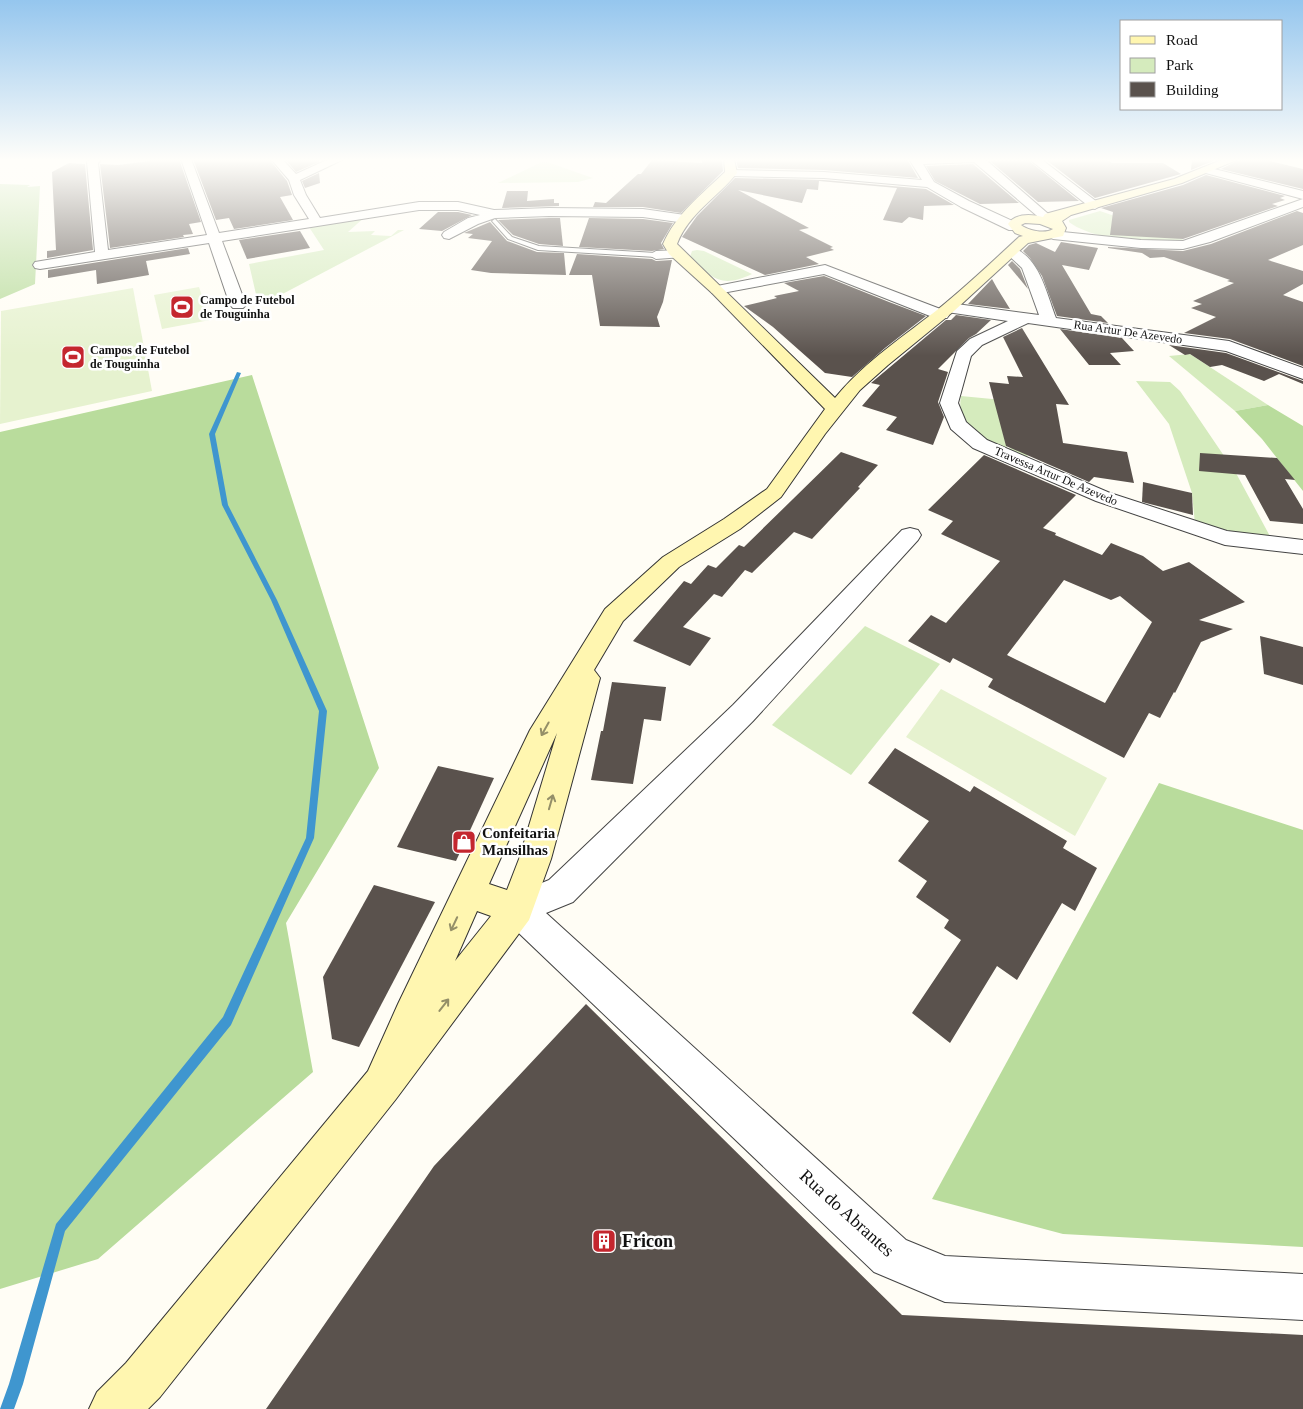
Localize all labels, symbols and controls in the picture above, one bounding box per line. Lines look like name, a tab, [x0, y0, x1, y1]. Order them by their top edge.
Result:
legend	[1120, 20, 1283, 110]
text: Road	[1166, 32, 1198, 48]
text: Park	[1166, 57, 1194, 73]
text: Building	[1166, 82, 1219, 98]
place label: Campo de Futebol de Touguinha	[200, 293, 295, 321]
sports icon: Campo de Futebol de Touguinha	[169, 294, 195, 320]
street label: Rua Artur De Azevedo	[1073, 317, 1183, 347]
place label: Campos de Futebol de Touguinha	[90, 343, 190, 371]
sports icon: Campos de Futebol de Touguinha	[60, 344, 86, 370]
street label: Travessa Artur De Azevedo	[992, 444, 1120, 508]
one-way arrow	[540, 722, 550, 737]
one-way arrow	[547, 795, 557, 811]
place label: Confeitaria Mansilhas	[482, 825, 556, 858]
shop icon: Confeitaria Mansilhas	[451, 829, 477, 855]
one-way arrow	[449, 916, 458, 931]
one-way arrow	[438, 999, 449, 1012]
street label: Rua do Abrantes	[796, 1165, 898, 1261]
building icon: Fricon	[591, 1228, 617, 1254]
place label: Fricon	[622, 1231, 673, 1251]

